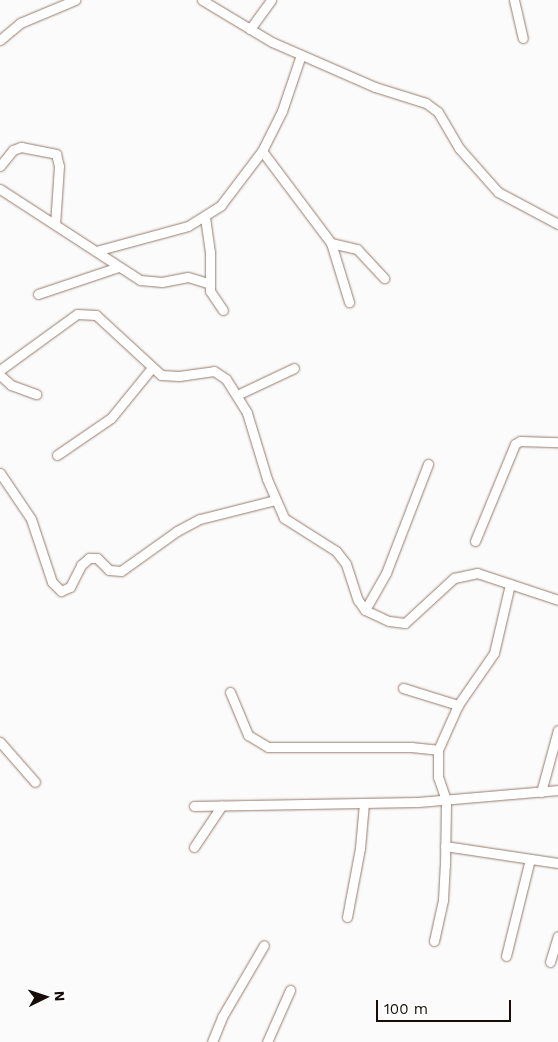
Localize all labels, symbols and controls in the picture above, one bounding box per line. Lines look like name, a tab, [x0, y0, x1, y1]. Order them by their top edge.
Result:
north arrow	[20, 972, 70, 1022]
text: N	[52, 990, 68, 1002]
scale bar	[378, 990, 513, 1022]
text: 100 m	[384, 1000, 428, 1018]

